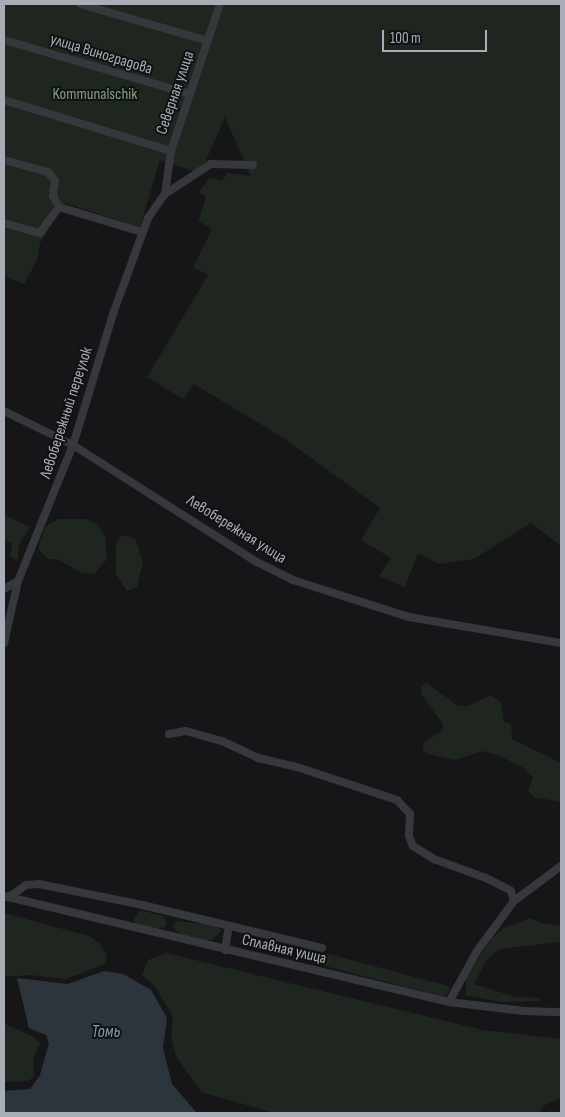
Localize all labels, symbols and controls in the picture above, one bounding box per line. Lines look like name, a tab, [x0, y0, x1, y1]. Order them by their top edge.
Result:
scale bar	[385, 20, 490, 52]
text: 100 m	[390, 29, 421, 48]
street label: улица Виноградова	[48, 30, 154, 80]
street label: Северная улица	[153, 49, 199, 137]
park label: Kommunalschik	[53, 85, 137, 105]
street label: Левобережный переулок	[37, 345, 97, 481]
street label: Левобережная улица	[182, 492, 290, 568]
street label: Сплавная улица	[240, 931, 328, 969]
water label: Томь	[92, 1021, 120, 1043]

